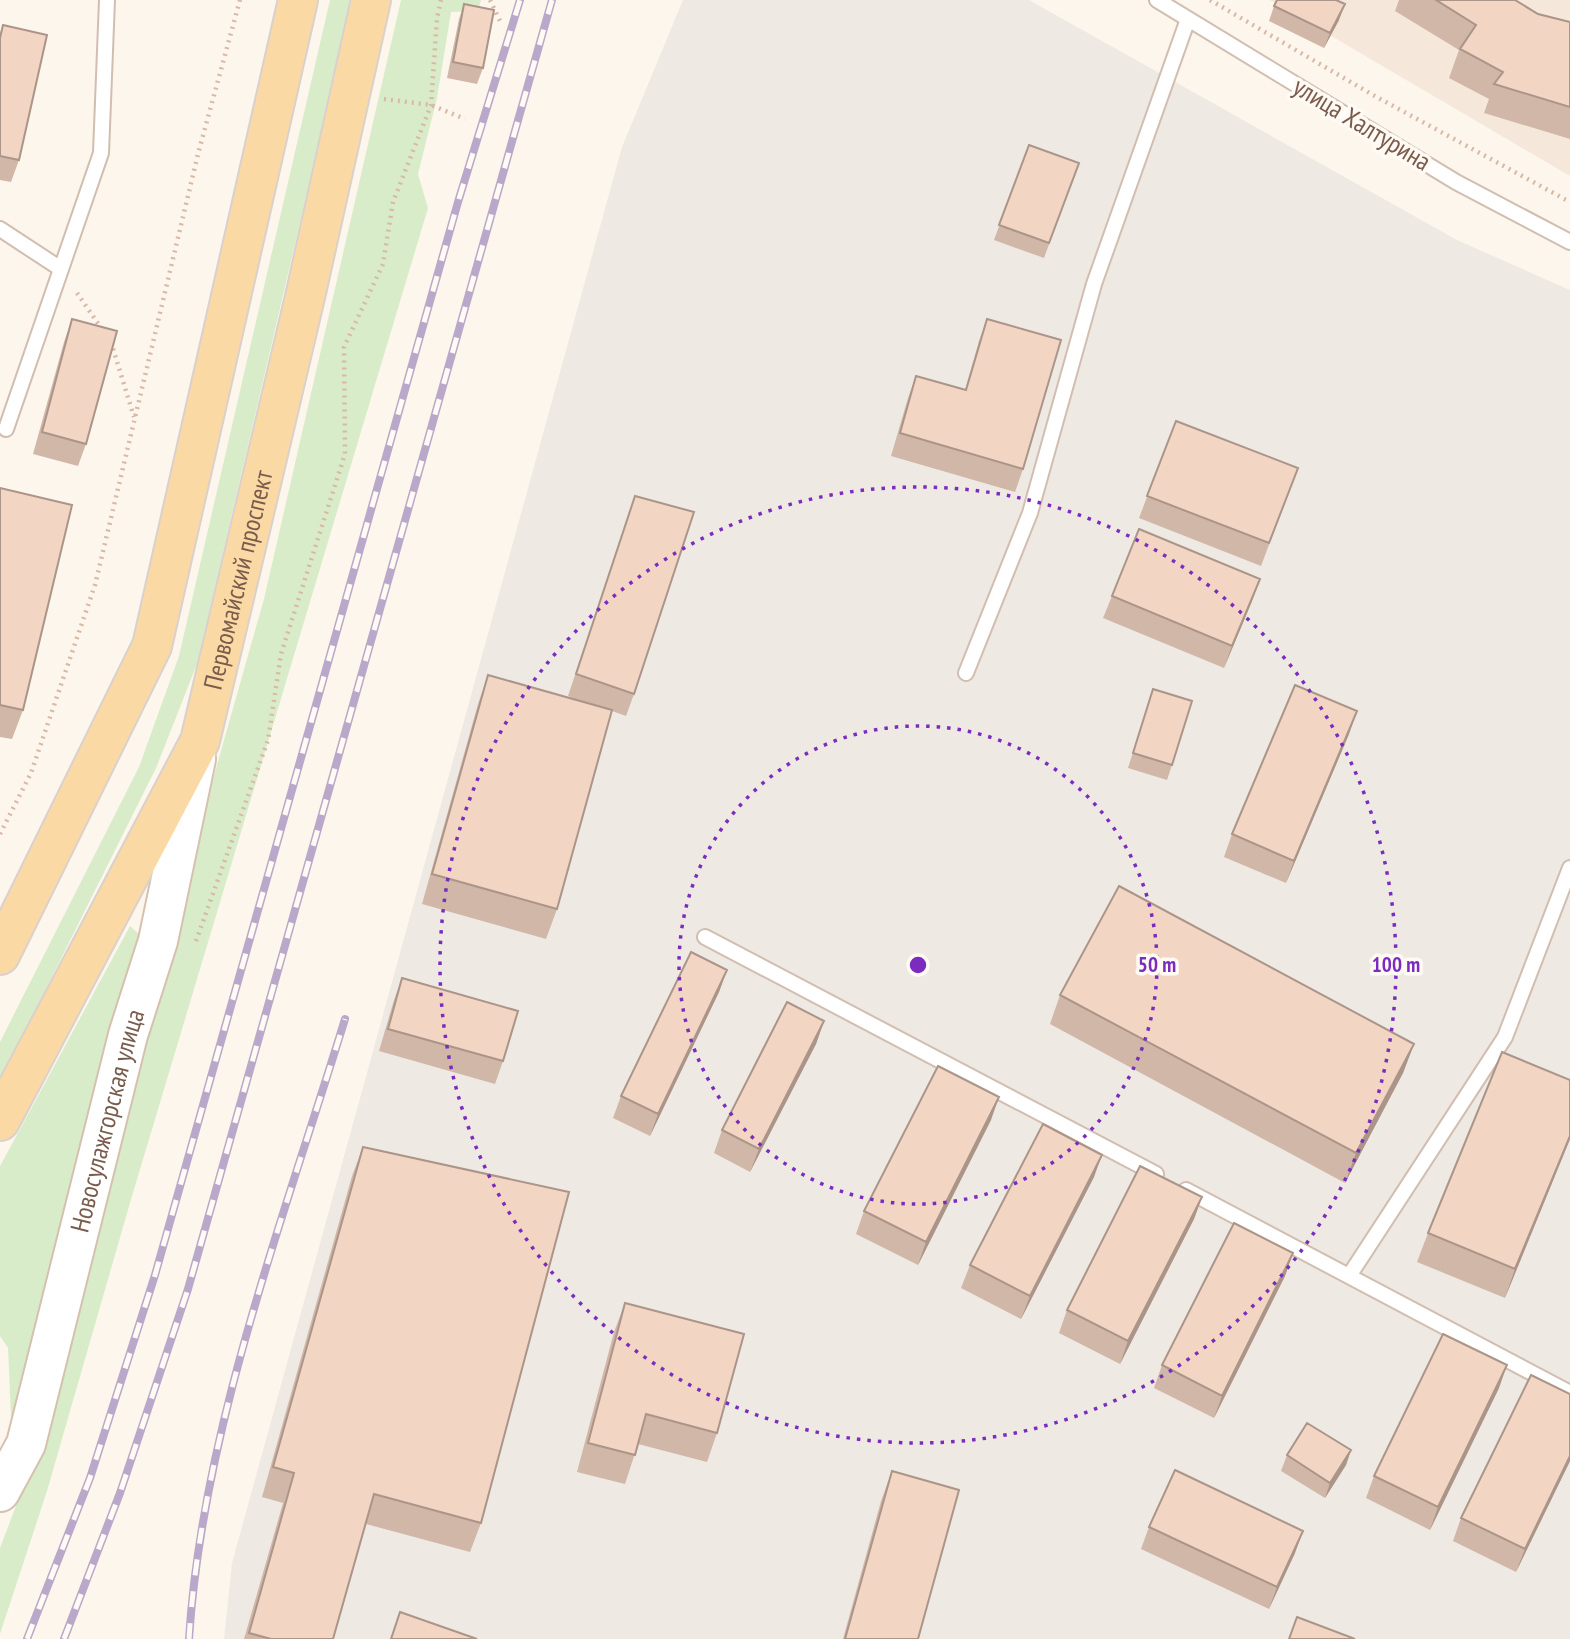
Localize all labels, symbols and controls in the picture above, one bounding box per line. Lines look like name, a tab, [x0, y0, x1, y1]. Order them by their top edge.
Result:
street label: улица Халтурина	[1287, 70, 1437, 178]
street label: Первомайский проспект	[196, 466, 280, 692]
text: 50 m	[1138, 951, 1176, 978]
text: 100 m	[1372, 951, 1420, 978]
centre of rings	[906, 953, 930, 977]
street label: Новосулажгорская улица	[63, 1005, 151, 1235]

